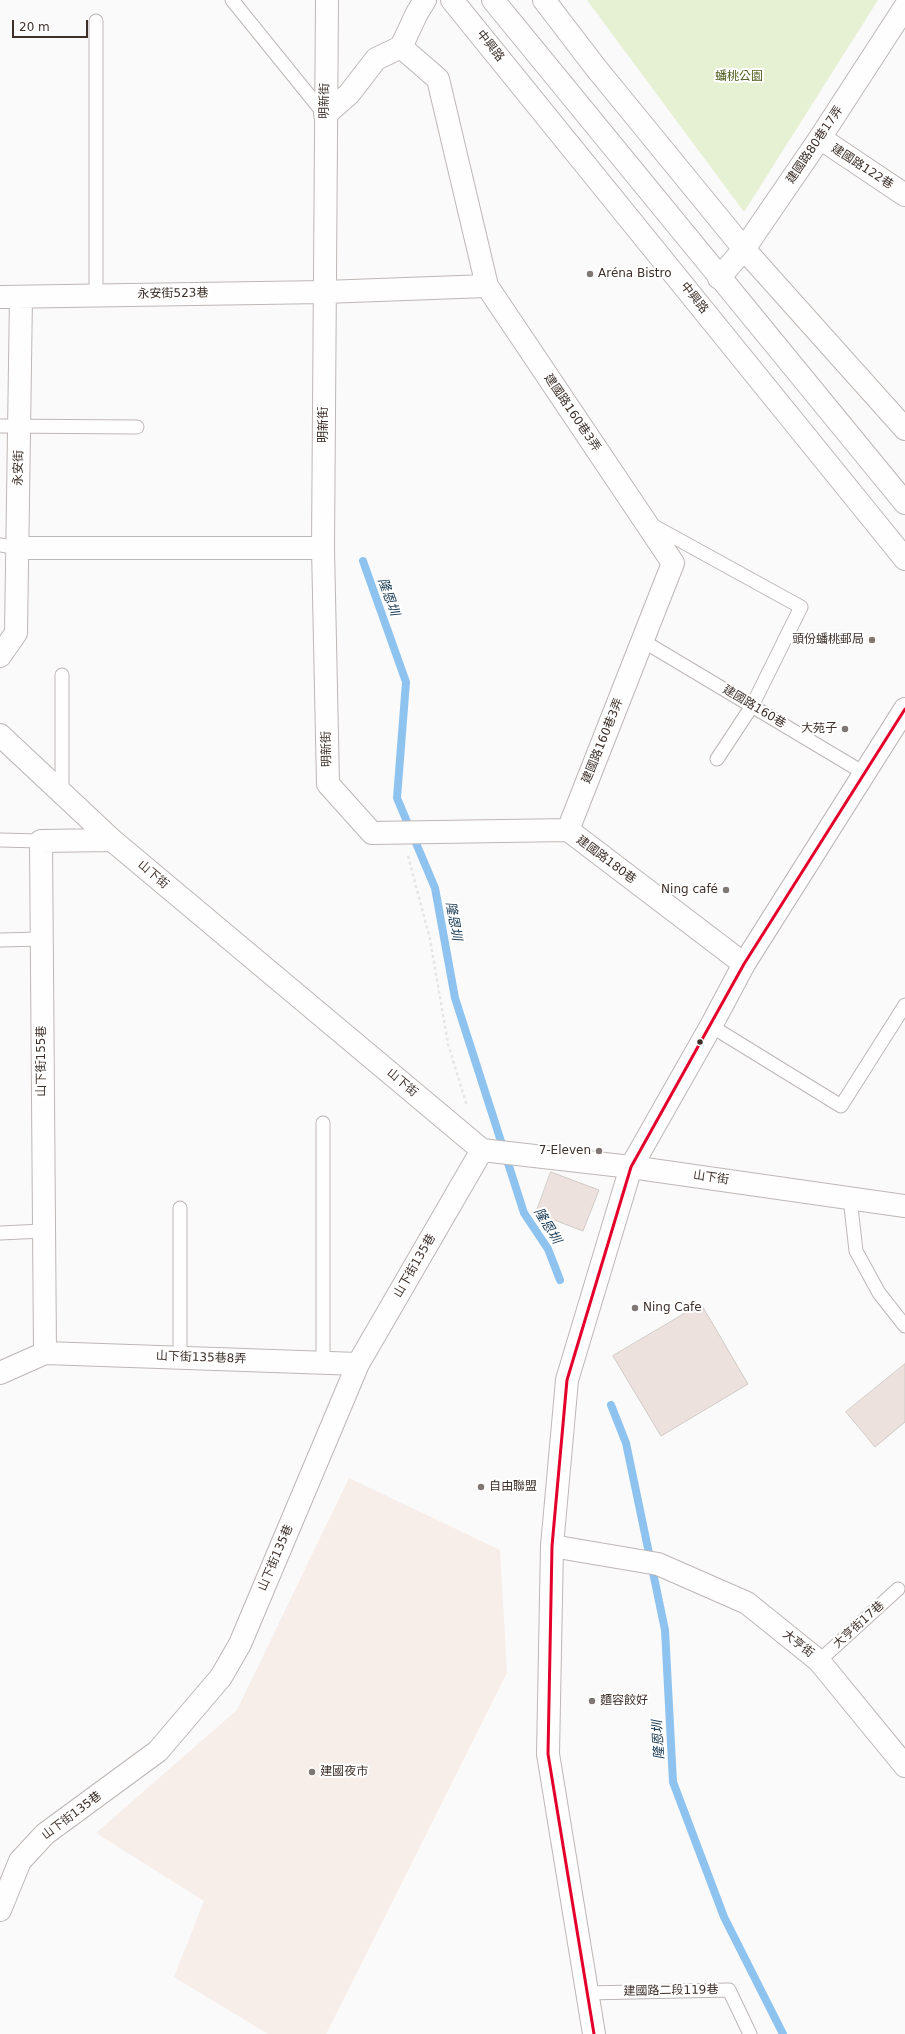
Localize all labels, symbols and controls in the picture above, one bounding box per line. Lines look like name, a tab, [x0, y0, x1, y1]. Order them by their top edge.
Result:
scale bar	[14, 12, 90, 38]
text: 20 m	[19, 20, 50, 34]
street label: 中興路	[473, 27, 507, 65]
park label: 蟠桃公園	[715, 70, 763, 84]
street label: 明新街	[317, 83, 333, 119]
street label: 建國路80巷17弄	[784, 103, 846, 187]
street label: 建國路122巷	[828, 142, 896, 192]
place label: Aréna Bistro	[598, 267, 672, 281]
marker: Aréna Bistro	[585, 269, 595, 279]
street label: 中興路	[677, 279, 711, 317]
street label: 永安街523巷	[137, 286, 209, 302]
street label: 建國路160巷3弄	[541, 371, 603, 455]
street label: 明新街	[317, 407, 331, 443]
street label: 永安街	[11, 450, 27, 486]
water label: 隆恩圳	[374, 576, 402, 618]
place label: 頭份蟠桃郵局	[792, 633, 864, 647]
marker: 頭份蟠桃郵局	[867, 635, 877, 645]
street label: 建國路160巷	[720, 683, 788, 731]
street label: 建國路160巷3弄	[579, 696, 627, 786]
place label: 大苑子	[801, 722, 837, 736]
marker: 大苑子	[840, 724, 850, 734]
street label: 明新街	[319, 731, 335, 767]
street label: 建國路180巷	[573, 833, 639, 887]
street label: 山下街	[135, 858, 171, 892]
place label: Ning café	[661, 883, 718, 897]
marker: Ning café	[721, 885, 731, 895]
water label: 隆恩圳	[442, 900, 464, 942]
street label: 山下街155巷	[35, 1026, 49, 1096]
unlabelled marker	[695, 1037, 705, 1047]
street label: 山下街	[384, 1066, 420, 1100]
place label: 7-Eleven	[539, 1144, 591, 1158]
marker: 7-Eleven	[594, 1146, 604, 1156]
street label: 山下街	[692, 1168, 730, 1188]
water label: 隆恩圳	[530, 1205, 564, 1247]
street label: 山下街135巷	[391, 1232, 439, 1300]
place label: Ning Cafe	[643, 1301, 702, 1315]
marker: Ning Cafe	[630, 1303, 640, 1313]
street label: 山下街135巷8弄	[156, 1349, 246, 1367]
place label: 自由聯盟	[489, 1480, 537, 1494]
marker: 自由聯盟	[476, 1482, 486, 1492]
street label: 山下街135巷	[256, 1523, 296, 1593]
street label: 大亨街17巷	[831, 1598, 887, 1652]
street label: 大亨街	[779, 1627, 817, 1661]
place label: 麵容餃好	[600, 1694, 648, 1708]
marker: 麵容餃好	[587, 1696, 597, 1706]
water label: 隆恩圳	[650, 1720, 668, 1760]
place label: 建國夜市	[320, 1765, 368, 1779]
marker: 建國夜市	[307, 1767, 317, 1777]
street label: 山下街135巷	[39, 1789, 105, 1843]
street label: 建國路二段119巷	[623, 1983, 719, 1999]

